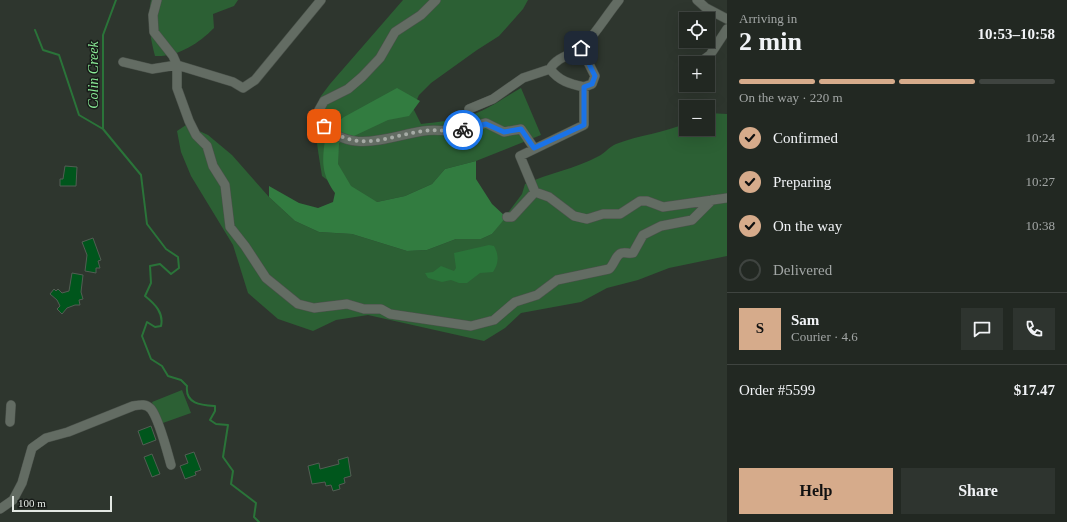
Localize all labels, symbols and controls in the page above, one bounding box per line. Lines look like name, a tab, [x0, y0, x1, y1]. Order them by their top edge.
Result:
text: Arriving in	[739, 11, 797, 26]
map controls	[679, 12, 715, 136]
button: locate	[679, 12, 715, 48]
text: 10:53–10:58	[978, 26, 1055, 42]
text: 2 min	[739, 27, 802, 56]
pin	[564, 31, 598, 65]
icon: home	[570, 37, 592, 59]
water label: Colin Creek	[86, 40, 101, 109]
button: +	[679, 56, 715, 92]
text: On the way · 220 m	[739, 90, 843, 105]
button: −	[679, 100, 715, 136]
pin	[307, 109, 341, 143]
courier	[443, 110, 483, 150]
icon: bag	[313, 115, 335, 137]
icon: bike	[452, 119, 474, 141]
icon: check	[739, 127, 761, 149]
text: Confirmed	[773, 130, 838, 146]
text: 10:24	[1025, 130, 1055, 145]
icon: check	[739, 171, 761, 193]
text: Preparing	[773, 174, 831, 190]
text: 10:27	[1025, 174, 1055, 189]
icon: check	[739, 215, 761, 237]
text: On the way	[773, 218, 842, 234]
text: 10:38	[1025, 218, 1055, 233]
text: Delivered	[773, 262, 832, 278]
button: chat	[961, 308, 1003, 350]
button: phone	[1013, 308, 1055, 350]
text: Sam	[791, 312, 819, 328]
text: S	[756, 320, 764, 336]
text: Courier · 4.6	[791, 329, 858, 344]
text: Order #5599	[739, 382, 815, 398]
text: $17.47	[1014, 382, 1055, 398]
button: Help	[739, 468, 893, 514]
button: Share	[901, 468, 1055, 514]
scale bar	[12, 494, 112, 513]
text: 100 m	[18, 497, 46, 509]

